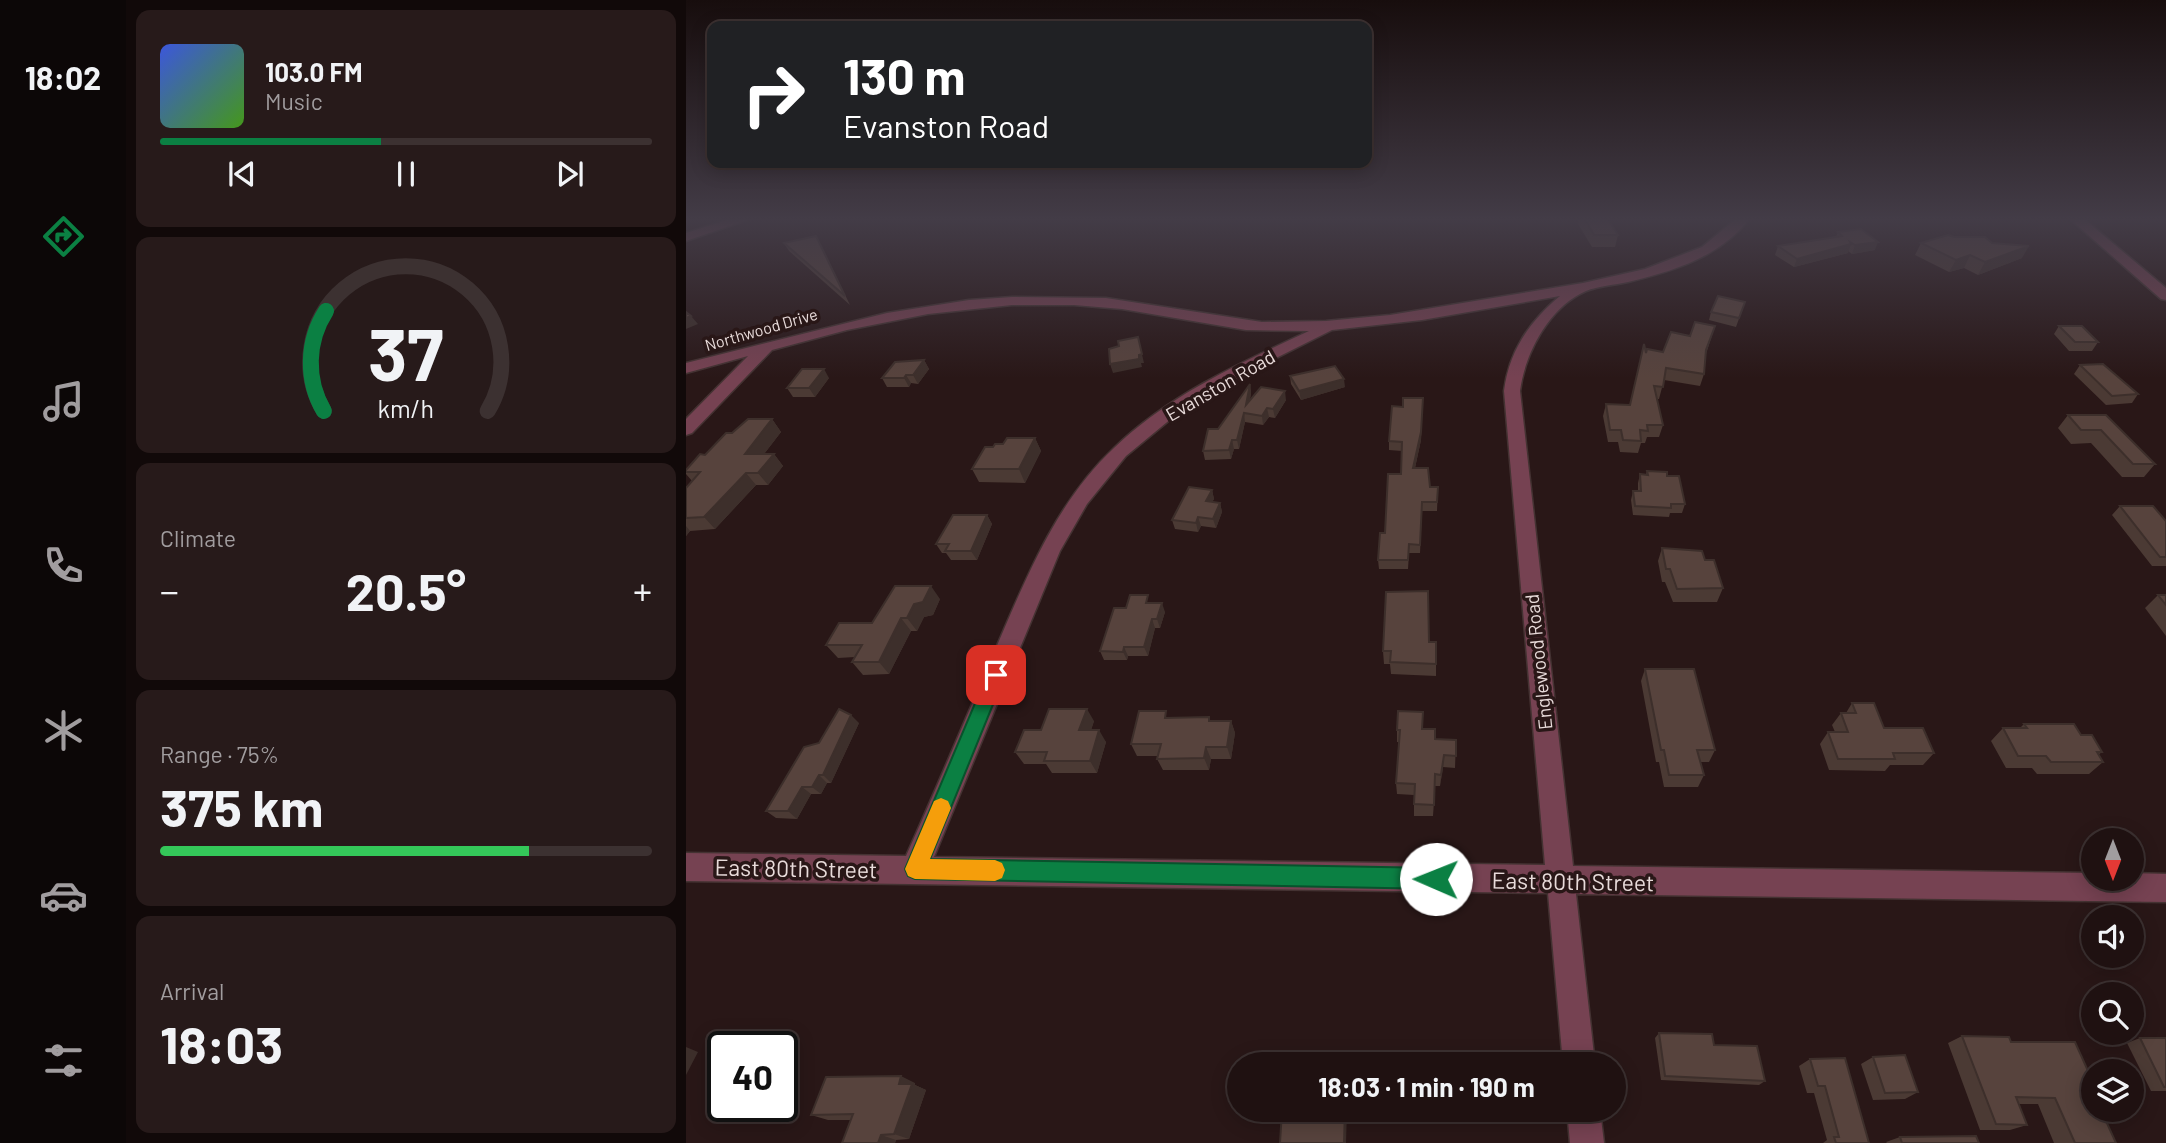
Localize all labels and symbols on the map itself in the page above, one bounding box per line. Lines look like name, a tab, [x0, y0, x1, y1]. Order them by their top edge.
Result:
street label: Northwood Drive	[703, 304, 819, 354]
street label: Evanston Road	[1161, 344, 1279, 426]
street label: Englewood Road	[1519, 593, 1557, 731]
pin	[966, 645, 1026, 705]
north arrow	[2081, 828, 2144, 891]
position arrow	[1399, 842, 1473, 916]
street label: East 80th Street	[714, 853, 878, 883]
street label: East 80th Street	[1491, 866, 1655, 896]
speed limit sign: 40	[707, 1031, 798, 1122]

